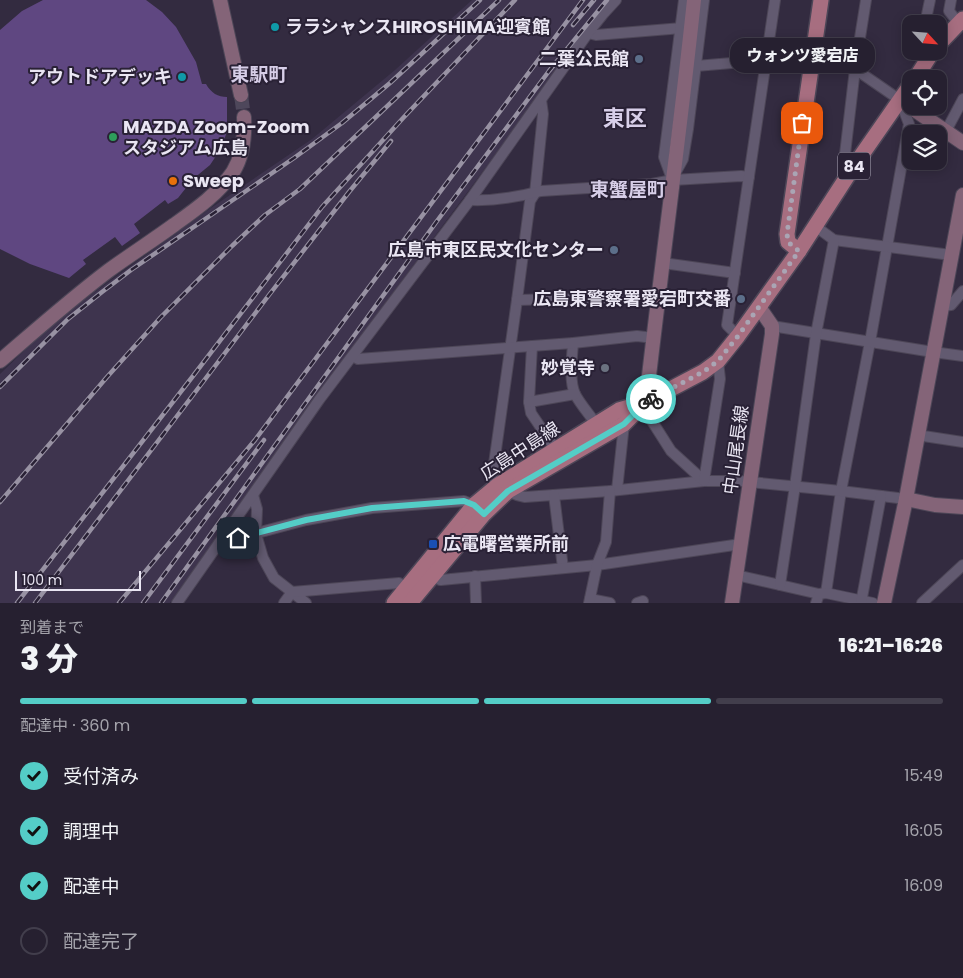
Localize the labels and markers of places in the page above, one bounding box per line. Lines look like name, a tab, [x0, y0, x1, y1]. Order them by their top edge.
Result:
place label: ララシャンスHIROSHIMA迎賓館	[285, 14, 550, 39]
marker: ララシャンスHIROSHIMA迎賓館	[269, 21, 281, 33]
callout: ウォンツ愛宕店	[730, 38, 874, 73]
place label: 二葉公民館	[539, 46, 629, 71]
marker: 二葉公民館	[633, 53, 645, 65]
place label: アウトドアデッキ	[28, 64, 172, 89]
marker: アウトドアデッキ	[176, 71, 188, 83]
pin	[781, 102, 823, 144]
place label: MAZDA Zoom-Zoom スタジアム広島	[123, 114, 310, 160]
marker: MAZDA Zoom-Zoom スタジアム広島	[107, 131, 119, 143]
place label: Sweep	[183, 168, 244, 193]
marker: Sweep	[167, 175, 179, 187]
place label: 広島市東区民文化センター	[388, 237, 604, 262]
marker: 広島市東区民文化センター	[608, 244, 620, 256]
place label: 広島東警察署愛宕町交番	[533, 286, 731, 311]
marker: 広島東警察署愛宕町交番	[735, 293, 747, 305]
place label: 妙覚寺	[541, 355, 595, 380]
marker: 妙覚寺	[599, 362, 611, 374]
pin	[217, 517, 259, 559]
place label: 広電曙営業所前	[443, 531, 569, 556]
marker: 広電曙営業所前	[427, 538, 439, 550]

